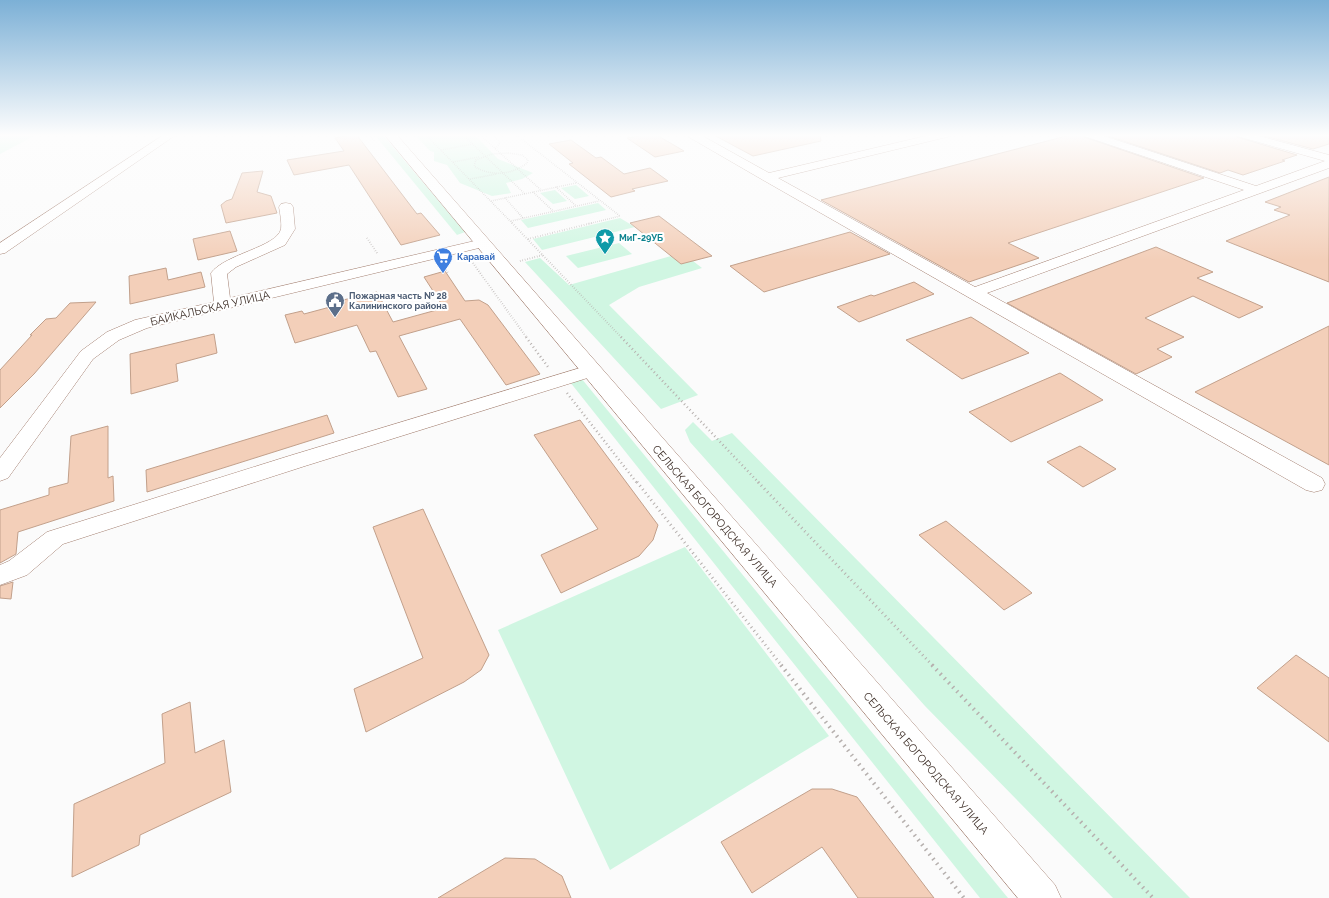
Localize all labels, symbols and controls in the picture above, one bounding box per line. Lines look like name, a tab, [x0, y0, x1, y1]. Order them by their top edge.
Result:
place icon: МиГ-29УБ	[594, 227, 616, 255]
place label: МиГ-29УБ	[619, 233, 663, 243]
supermarket icon: Каравай	[432, 246, 454, 274]
place label: Каравай	[457, 252, 495, 262]
street label: БАЙКАЛЬСКАЯ УЛИЦА	[149, 288, 272, 329]
public building icon: Пожарная часть № 28 Калининского района	[324, 290, 346, 318]
place label: Пожарная часть № 28 Калининского района	[349, 291, 448, 311]
street label: СЕЛЬСКАЯ БОГОРОДСКАЯ УЛИЦА	[649, 443, 780, 590]
street label: СЕЛЬСКАЯ БОГОРОДСКАЯ УЛИЦА	[860, 690, 991, 837]

